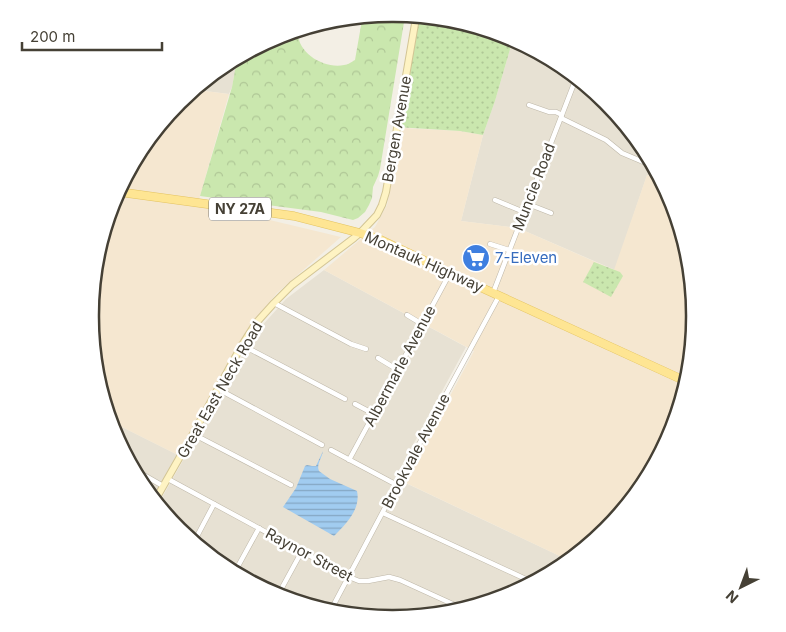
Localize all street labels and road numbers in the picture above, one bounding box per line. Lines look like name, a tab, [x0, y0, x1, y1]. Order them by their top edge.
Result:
street label: Bergen Avenue	[378, 74, 415, 184]
street label: Muncie Road	[508, 140, 559, 233]
road number: NY 27A	[209, 198, 271, 220]
street label: Montauk Highway	[362, 227, 487, 296]
street label: Albermarle Avenue	[360, 302, 440, 430]
street label: Great East Neck Road	[173, 318, 266, 462]
street label: Brookvale Avenue	[377, 390, 454, 512]
street label: Raynor Street	[262, 524, 356, 586]

